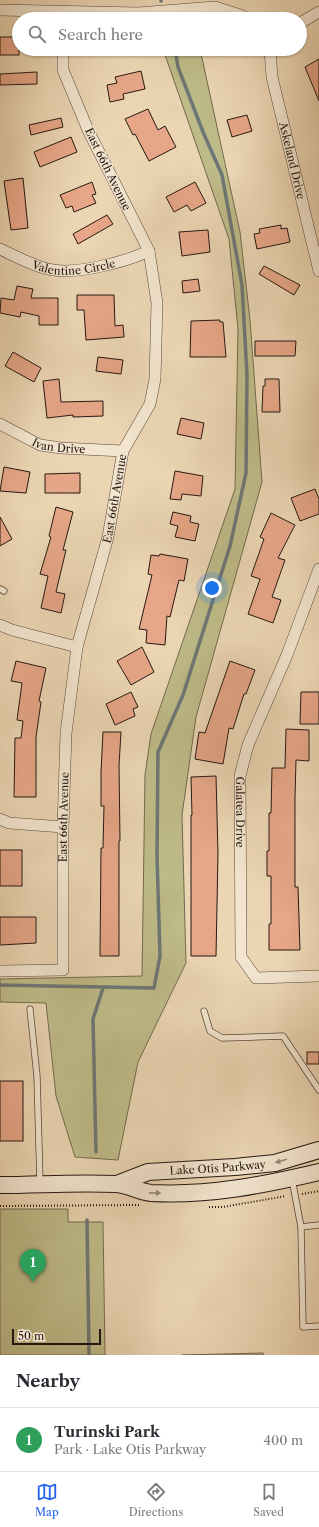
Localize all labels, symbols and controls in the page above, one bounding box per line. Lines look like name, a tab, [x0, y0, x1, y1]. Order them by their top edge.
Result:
search box	[12, 12, 307, 56]
icon: search	[26, 23, 48, 45]
text: Search here	[58, 25, 143, 44]
street label: Askeland Drive	[276, 119, 308, 201]
street label: East 66th Avenue	[82, 125, 134, 213]
street label: Valentine Circle	[29, 256, 117, 278]
street label: Ivan Drive	[30, 435, 86, 456]
street label: East 66th Avenue	[100, 453, 129, 545]
your location	[202, 578, 222, 598]
street label: East 66th Avenue	[56, 772, 72, 862]
street label: Galatea Drive	[233, 777, 247, 848]
street label: Lake Otis Parkway	[169, 1157, 267, 1178]
one-way arrow	[275, 1158, 287, 1164]
one-way arrow	[149, 1189, 161, 1196]
pin: 1	[20, 1249, 46, 1282]
scale bar	[12, 1327, 101, 1346]
text: 50 m	[18, 1329, 44, 1343]
text: Nearby	[16, 1371, 80, 1391]
text: Turinski Park	[54, 1422, 160, 1441]
text: 1	[26, 1432, 32, 1448]
text: 400 m	[263, 1432, 303, 1448]
text: Park · Lake Otis Parkway	[54, 1441, 206, 1457]
tab: Map	[35, 1481, 59, 1519]
tab: Directions	[129, 1481, 183, 1519]
tab: Saved	[253, 1481, 284, 1519]

